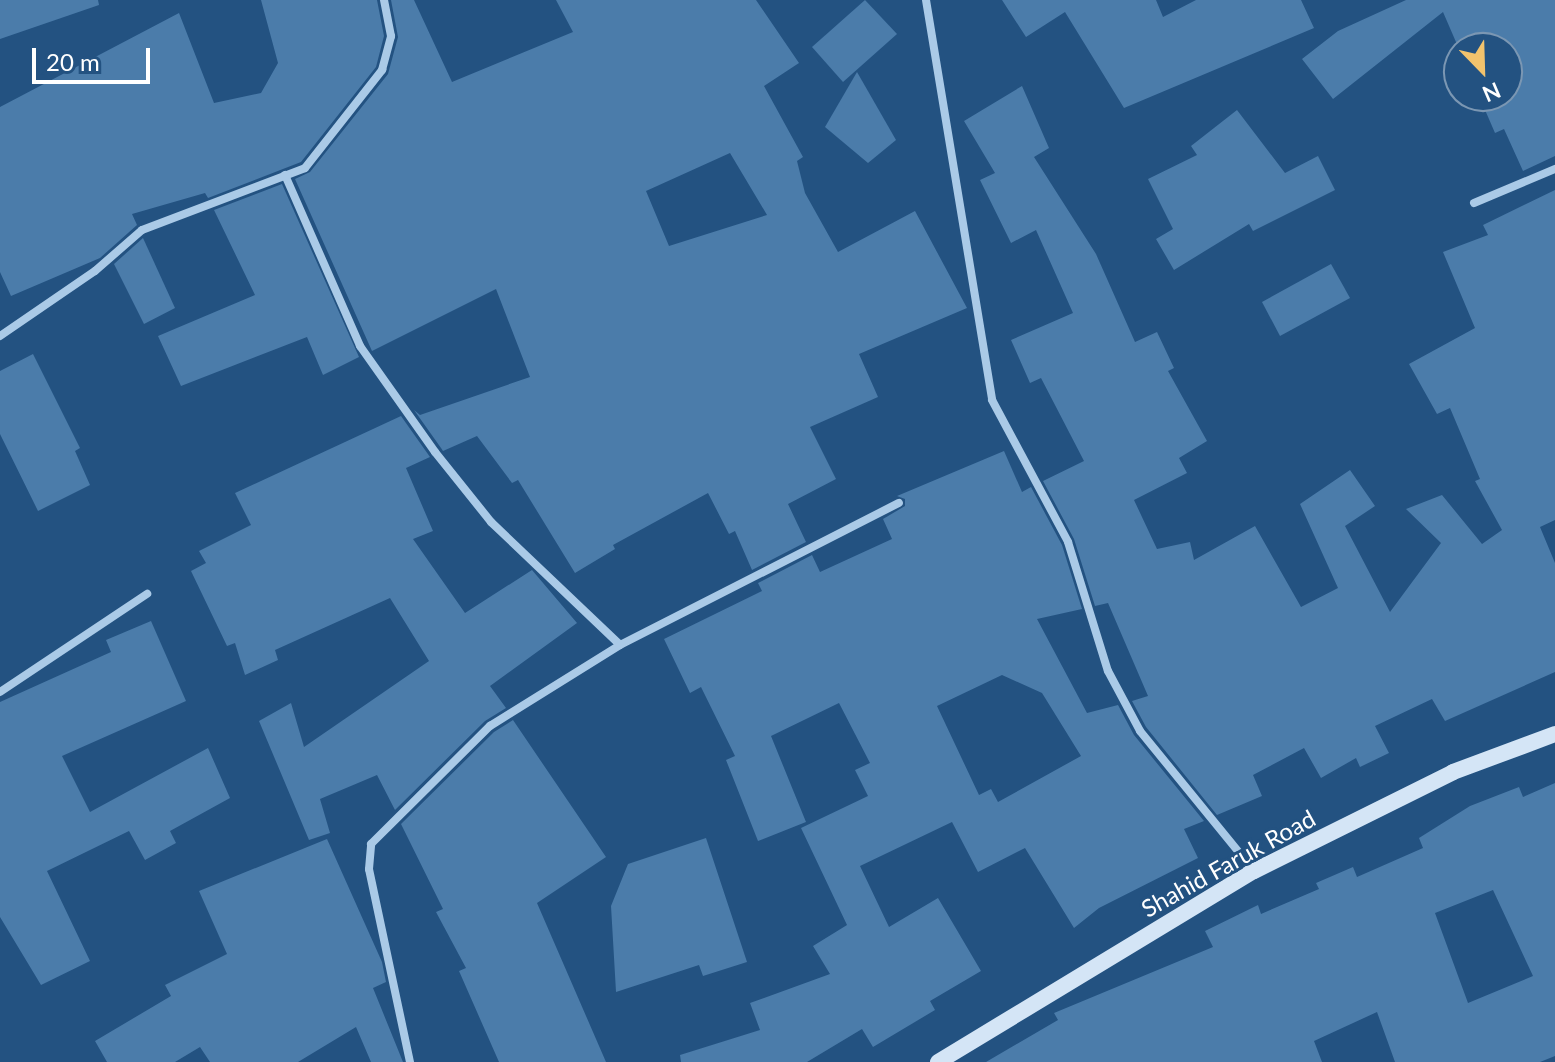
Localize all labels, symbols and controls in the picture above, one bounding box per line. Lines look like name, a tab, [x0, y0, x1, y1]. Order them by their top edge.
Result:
scale bar	[36, 32, 154, 82]
north arrow	[1443, 32, 1523, 112]
text: 20 m	[46, 47, 100, 76]
text: N	[1479, 77, 1505, 108]
street label: Shahid Faruk Road	[1136, 803, 1320, 923]

